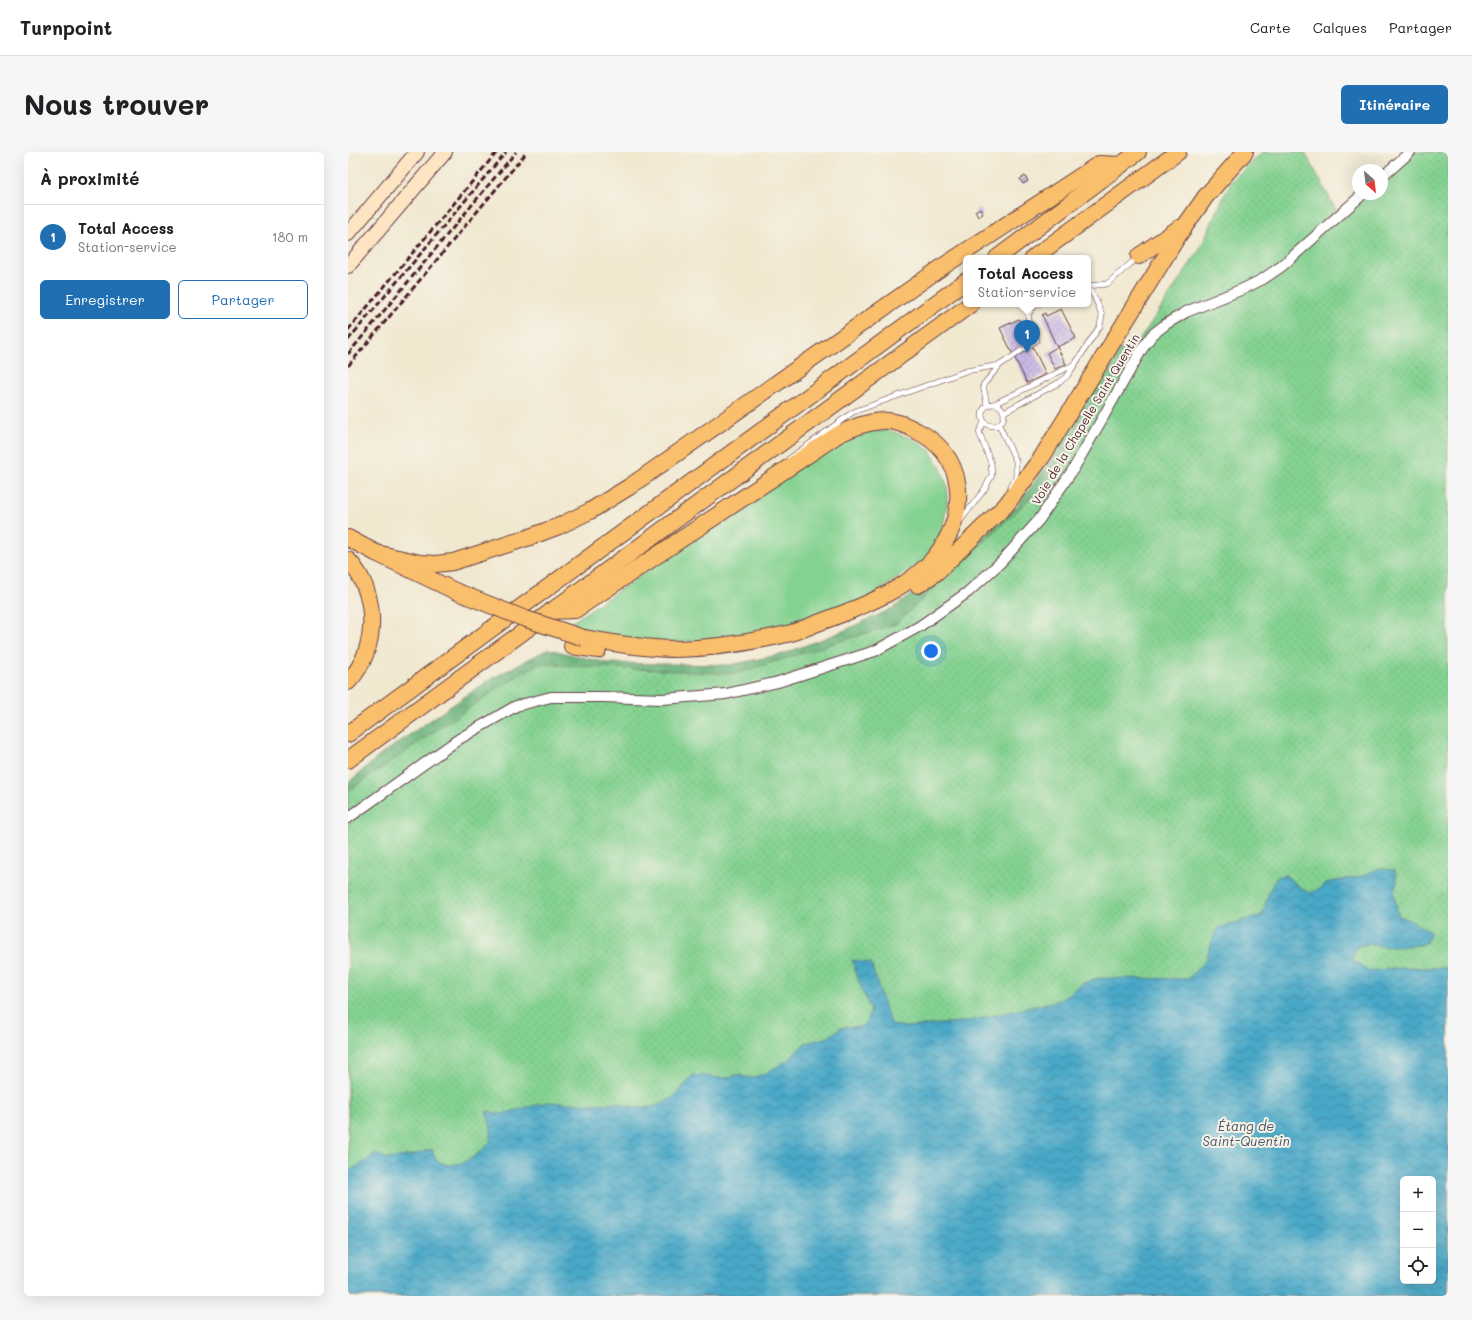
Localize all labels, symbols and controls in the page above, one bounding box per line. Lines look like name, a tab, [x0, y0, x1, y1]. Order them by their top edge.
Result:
text: Turnpoint	[20, 15, 112, 40]
text: Carte	[1250, 18, 1291, 37]
text: Calques	[1313, 18, 1367, 37]
text: Partager	[1389, 18, 1452, 37]
button: Itinéraire	[1341, 85, 1448, 124]
text: Nous trouver	[24, 86, 209, 122]
north arrow	[1352, 164, 1388, 200]
text: À proximité	[40, 167, 139, 189]
text: Total Access	[78, 218, 174, 238]
text: 1	[50, 228, 56, 245]
text: 180 m	[272, 228, 308, 245]
text: Station-service	[78, 238, 177, 255]
popup	[963, 255, 1091, 307]
text: Total Access	[978, 263, 1073, 283]
button: Enregistrer	[40, 280, 170, 319]
button: Partager	[178, 280, 308, 319]
text: Station-service	[978, 283, 1076, 300]
pin: 1	[1014, 320, 1040, 353]
street label: Voie de la Chapelle Saint Quentin	[1027, 330, 1143, 508]
your location	[921, 641, 941, 661]
water label: Étang de Saint-Quentin	[1202, 1117, 1290, 1149]
map controls	[1400, 1176, 1436, 1284]
button: +	[1400, 1176, 1436, 1212]
button: −	[1400, 1212, 1436, 1248]
button: locate	[1400, 1248, 1436, 1284]

